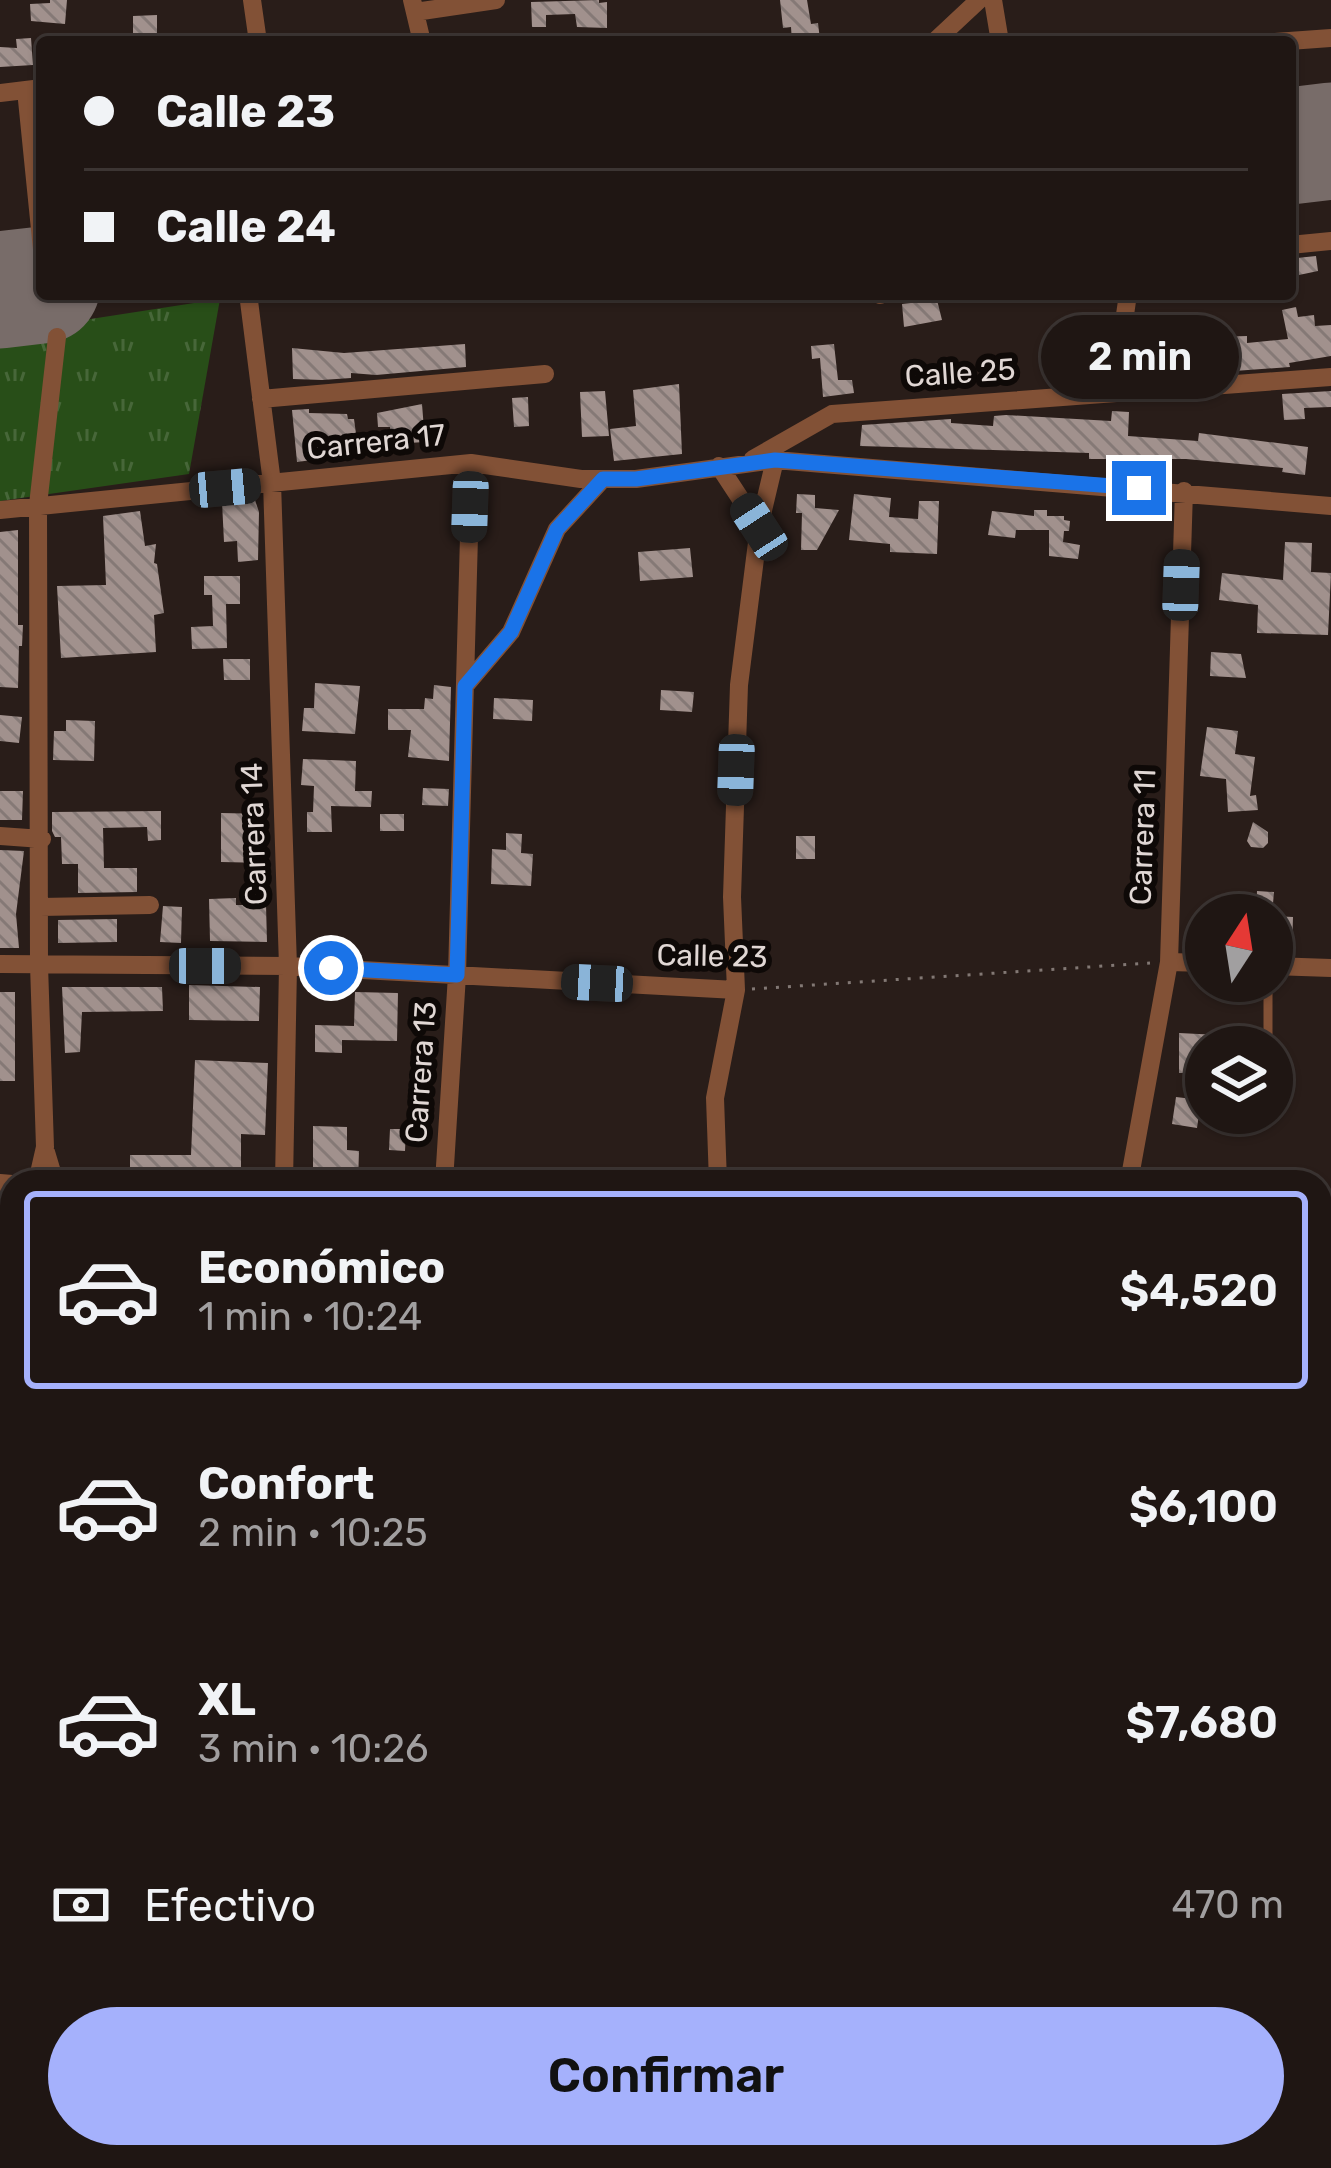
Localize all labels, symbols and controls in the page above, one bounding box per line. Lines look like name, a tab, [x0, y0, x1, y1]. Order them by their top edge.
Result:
text: Calle 23	[156, 85, 335, 138]
text: Calle 24	[156, 200, 336, 253]
callout: 2 min	[1040, 314, 1238, 398]
text: 2 min	[1088, 334, 1192, 380]
street label: Calle 25	[904, 351, 1016, 395]
street label: Carrera 17	[305, 417, 447, 467]
route end	[1112, 461, 1166, 515]
car	[188, 467, 262, 509]
car	[451, 470, 489, 544]
car	[724, 487, 794, 567]
car	[1162, 548, 1200, 622]
car	[717, 733, 755, 807]
street label: Carrera 14	[234, 762, 274, 906]
street label: Carrera 11	[1123, 768, 1163, 906]
north arrow	[1185, 894, 1293, 1002]
map controls	[1185, 894, 1293, 1134]
street label: Calle 23	[656, 937, 768, 975]
route start	[304, 941, 358, 995]
car	[169, 948, 241, 984]
car	[560, 963, 634, 1003]
street label: Carrera 13	[398, 1000, 444, 1144]
button: layers	[1185, 1026, 1293, 1134]
icon: car	[54, 1236, 162, 1344]
text: Económico	[198, 1241, 445, 1294]
text: $4,520	[1120, 1264, 1278, 1317]
text: 1 min · 10:24	[198, 1294, 422, 1340]
icon: car	[54, 1452, 162, 1560]
text: Confort	[198, 1457, 374, 1510]
text: $6,100	[1129, 1480, 1278, 1533]
text: 2 min · 10:25	[198, 1510, 428, 1556]
icon: car	[54, 1668, 162, 1776]
text: XL	[198, 1673, 256, 1726]
text: $7,680	[1125, 1696, 1278, 1749]
text: 3 min · 10:26	[198, 1726, 429, 1772]
icon: cash	[48, 1872, 114, 1938]
text: Efectivo	[144, 1879, 316, 1932]
text: 470 m	[1171, 1882, 1284, 1928]
button: Confirmar	[48, 2007, 1284, 2145]

